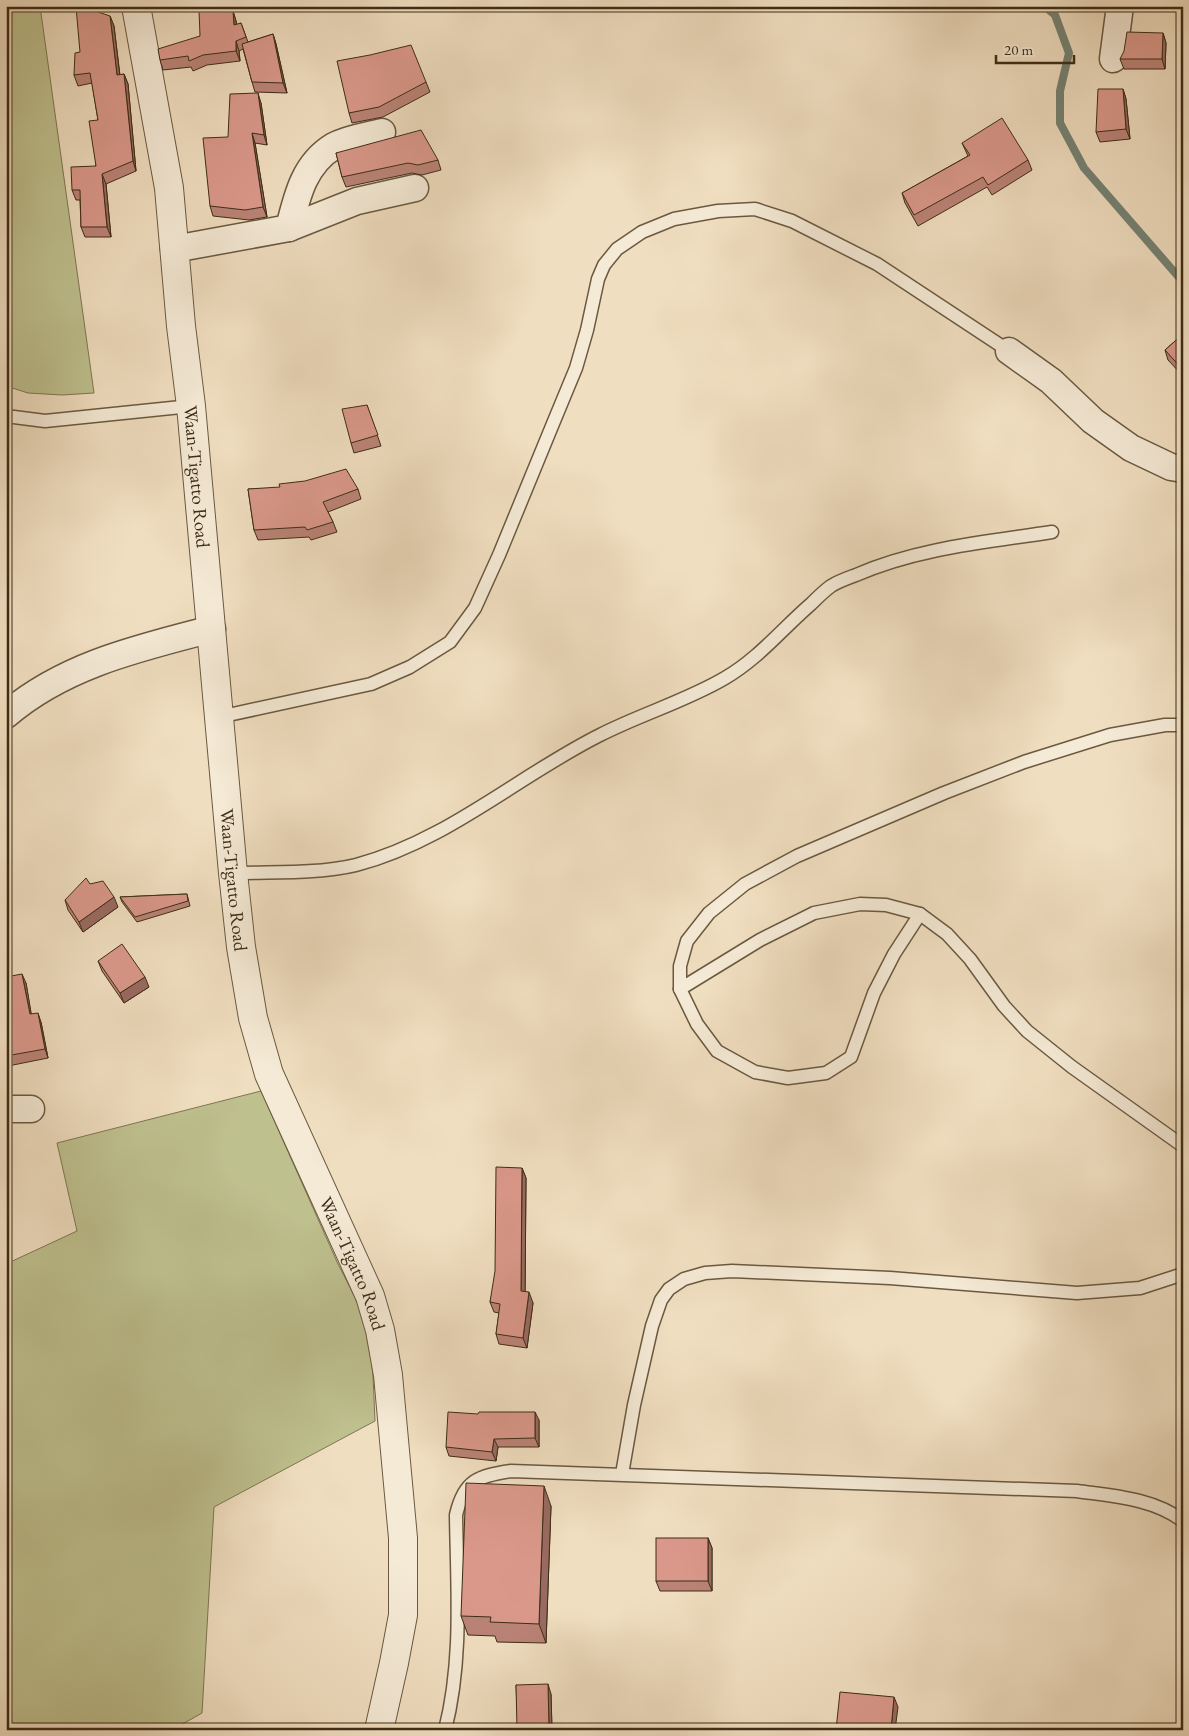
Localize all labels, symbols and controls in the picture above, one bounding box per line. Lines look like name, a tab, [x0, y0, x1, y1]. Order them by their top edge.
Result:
scale bar	[996, 32, 1074, 64]
text: 20 m	[1004, 40, 1033, 59]
street label: Waan-Tigatto Road	[178, 404, 216, 549]
street label: Waan-Tigatto Road	[215, 808, 254, 953]
street label: Waan-Tigatto Road	[314, 1192, 392, 1333]

